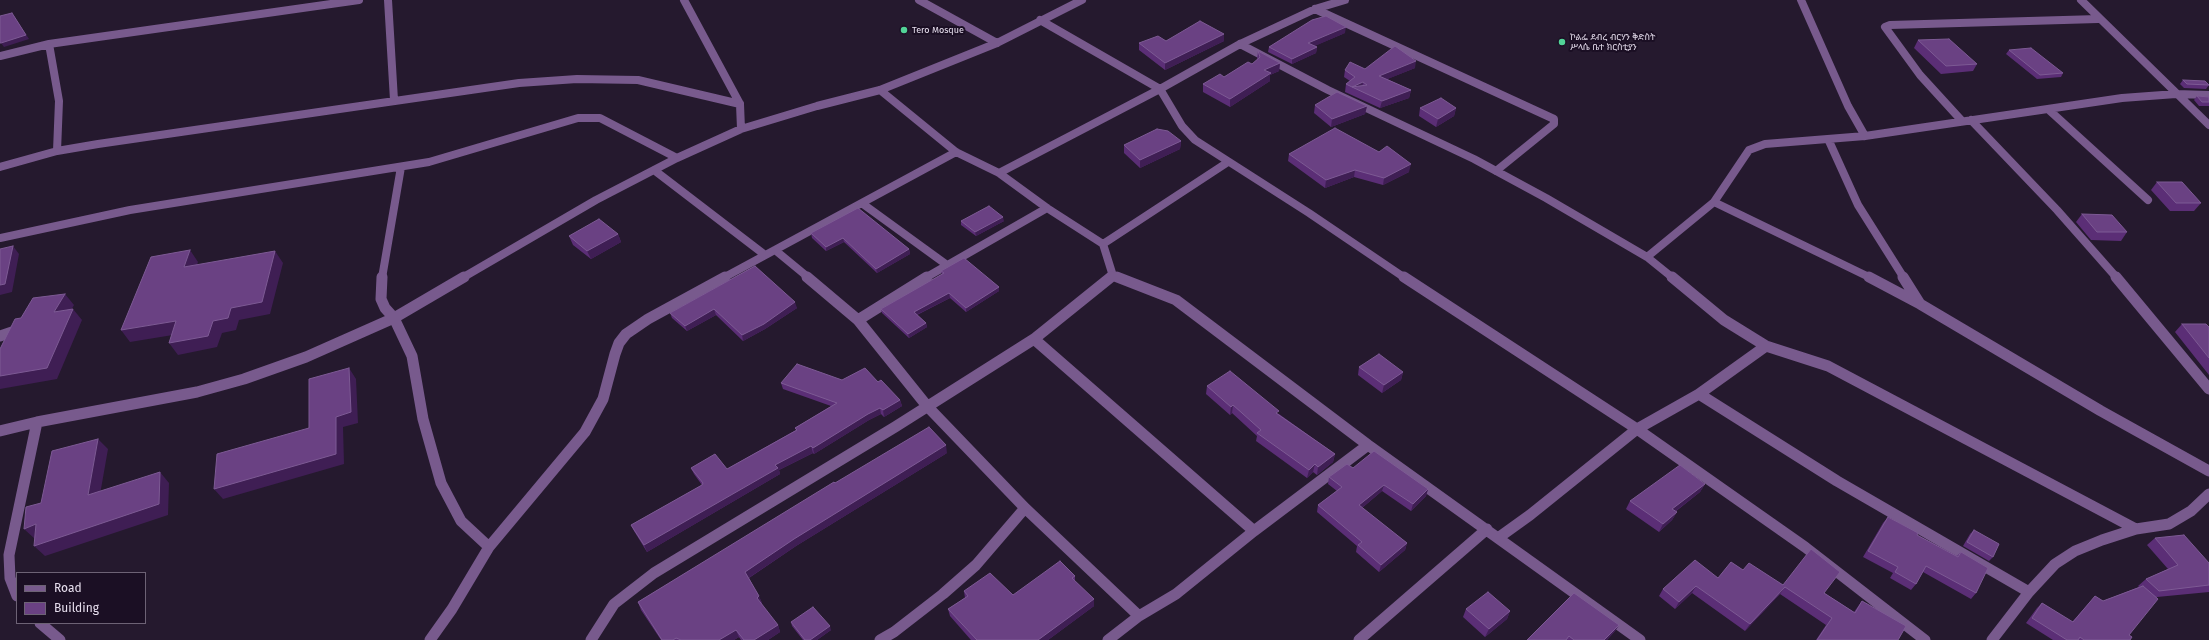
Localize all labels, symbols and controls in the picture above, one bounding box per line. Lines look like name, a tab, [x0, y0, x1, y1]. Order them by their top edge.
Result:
marker: Tero Mosque	[899, 25, 909, 35]
place label: Tero Mosque	[912, 25, 964, 35]
place label: ኮልፌ ደብረ ብርሃን ቅድስት ሥላሴ ቤተ ክርስቲያን	[1570, 32, 1655, 53]
marker: ኮልፌ ደብረ ብርሃን ቅድስት ሥላሴ ቤተ ክርስቲያን	[1557, 37, 1567, 47]
legend	[16, 572, 146, 624]
text: Road	[54, 581, 82, 595]
text: Building	[54, 601, 99, 615]

